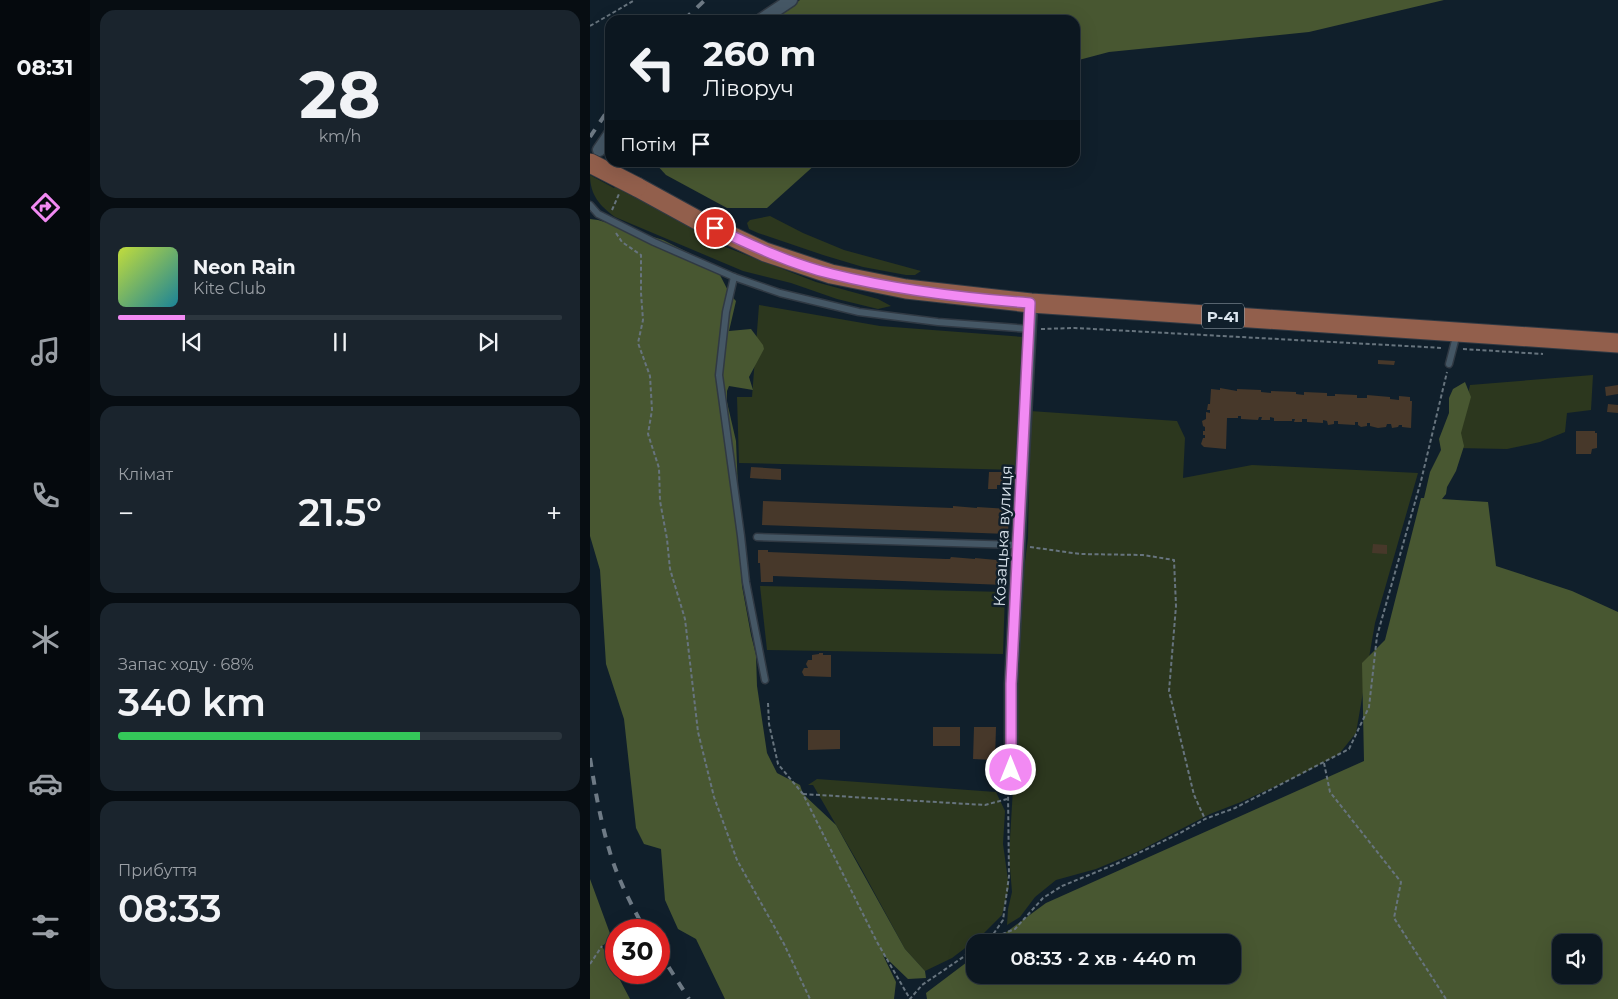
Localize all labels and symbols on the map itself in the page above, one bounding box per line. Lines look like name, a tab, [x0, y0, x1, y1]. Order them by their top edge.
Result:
pin	[694, 207, 736, 249]
road number: Р-41	[1202, 304, 1244, 328]
street label: Козацька вулиця	[990, 465, 1016, 607]
position arrow	[984, 743, 1036, 795]
speed limit sign: 30	[605, 919, 670, 984]

